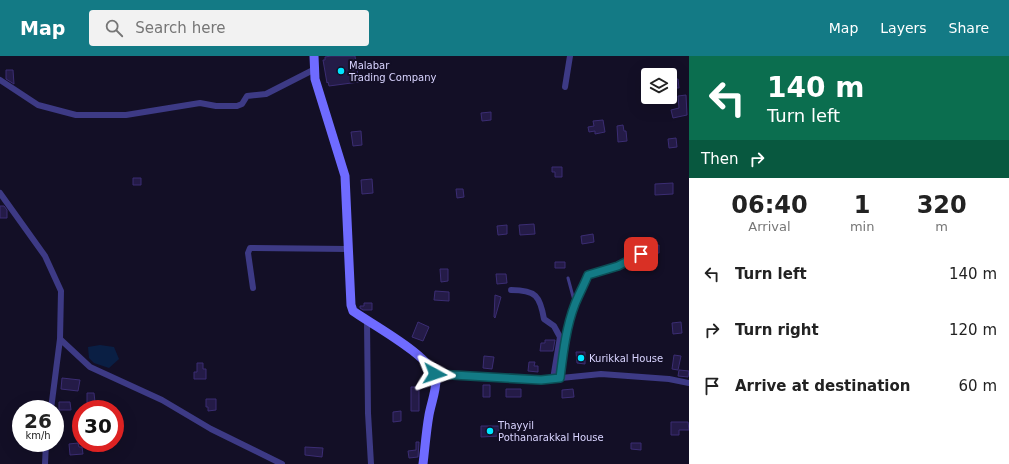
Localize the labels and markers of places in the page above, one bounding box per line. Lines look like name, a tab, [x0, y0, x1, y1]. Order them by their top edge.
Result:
place label: Malabar Trading Company	[348, 60, 437, 83]
marker: Malabar Trading Company	[336, 66, 346, 76]
pin	[624, 237, 658, 271]
marker: Kurikkal House	[576, 353, 586, 363]
place label: Kurikkal House	[589, 353, 663, 364]
place label: Thayyil Pothanarakkal House	[497, 420, 604, 443]
marker: Thayyil Pothanarakkal House	[485, 426, 495, 436]

